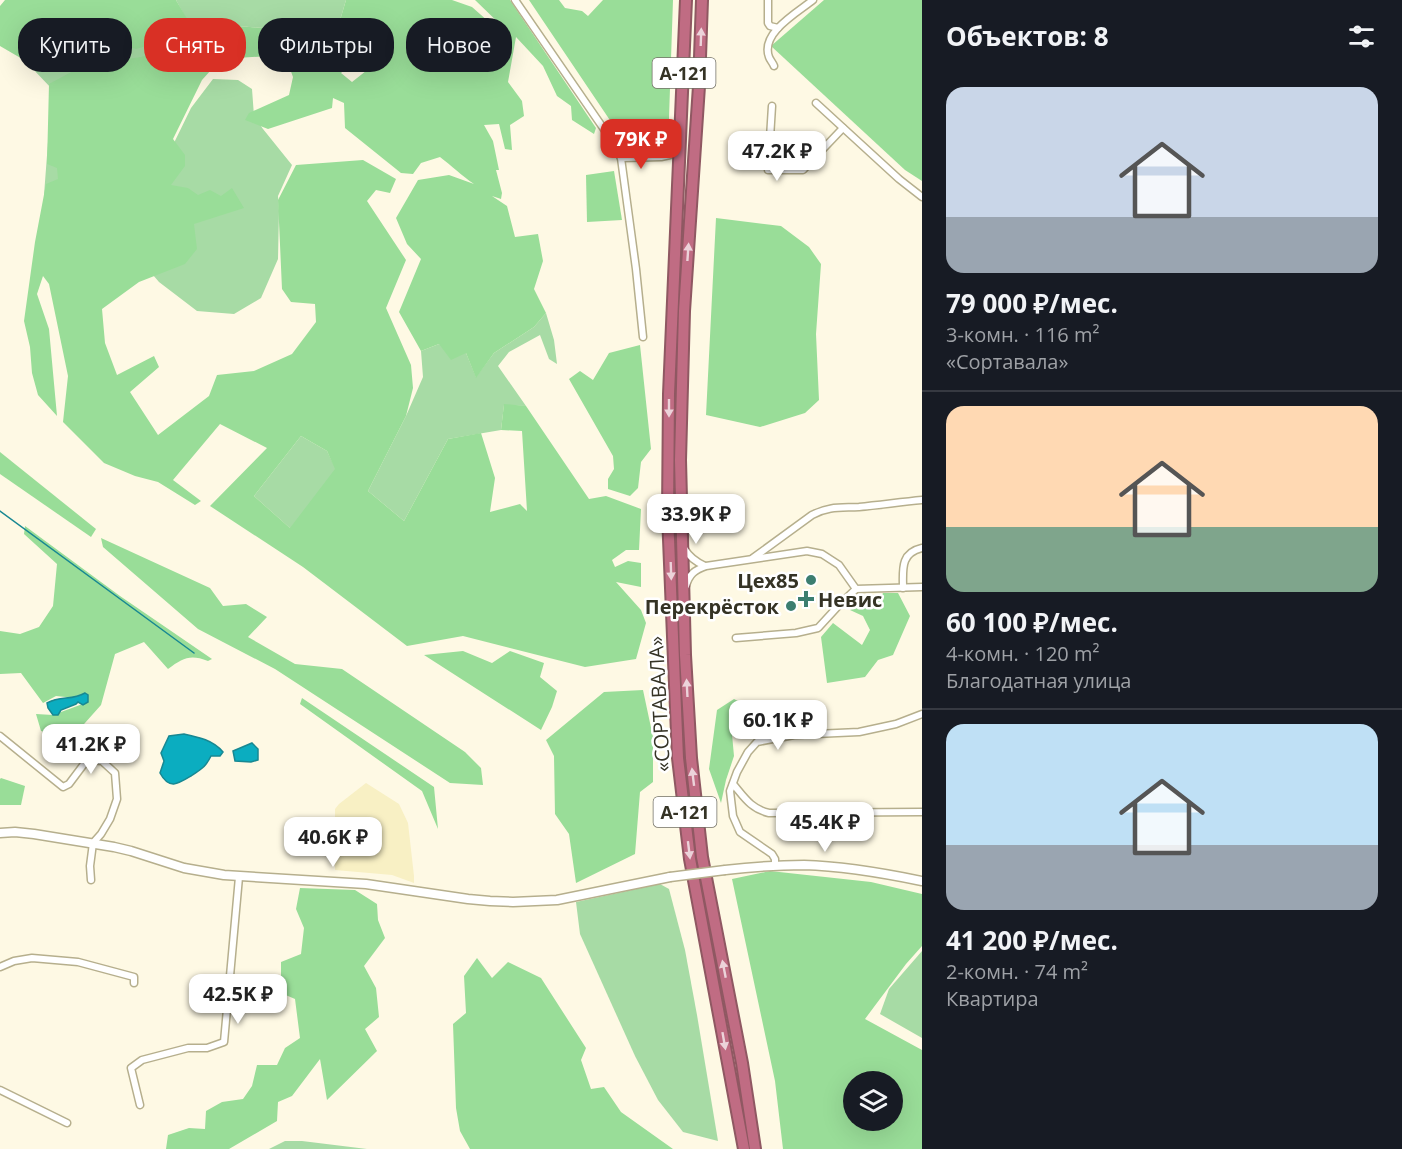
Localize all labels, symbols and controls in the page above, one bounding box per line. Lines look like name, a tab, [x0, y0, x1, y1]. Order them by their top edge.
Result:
chip: Купить	[18, 18, 132, 72]
chip: Снять	[144, 18, 246, 72]
chip: Фильтры	[258, 18, 394, 72]
chip: Новое	[406, 18, 512, 72]
text: Объектов: 8	[946, 18, 1109, 54]
icon: filters	[1345, 20, 1378, 53]
one-way arrow	[696, 27, 705, 46]
road number: А-121	[652, 58, 716, 88]
pin: 79K ₽	[599, 119, 683, 170]
text: 79K ₽	[615, 125, 668, 152]
icon: home	[1108, 126, 1216, 234]
pin: 47.2K ₽	[722, 131, 832, 182]
text: 47.2K ₽	[742, 137, 812, 164]
one-way arrow	[683, 243, 692, 262]
text: 79 000 ₽/мес.	[946, 285, 1118, 321]
text: 3-комн. · 116 m²	[946, 321, 1099, 348]
text: «Сортавала»	[946, 348, 1068, 375]
one-way arrow	[664, 399, 674, 418]
icon: home	[1108, 445, 1216, 553]
pin: 33.9K ₽	[641, 494, 751, 545]
text: 33.9K ₽	[661, 500, 731, 527]
one-way arrow	[666, 562, 675, 581]
place label: Цех85	[737, 567, 799, 594]
marker: Цех85	[804, 573, 818, 587]
place label: Невис	[818, 586, 882, 613]
marker: Невис	[799, 592, 813, 606]
place label: Перекрёсток	[645, 593, 780, 620]
marker: Перекрёсток	[784, 599, 798, 613]
text: 60 100 ₽/мес.	[946, 604, 1118, 640]
street label: «СОРТАВАЛА»	[642, 635, 676, 773]
text: 4-комн. · 120 m²	[946, 640, 1099, 667]
text: Благодатная улица	[946, 667, 1131, 694]
one-way arrow	[682, 678, 692, 697]
pin: 60.1K ₽	[723, 700, 833, 751]
text: 60.1K ₽	[743, 706, 813, 733]
pin: 41.2K ₽	[36, 724, 146, 775]
text: 41.2K ₽	[56, 730, 126, 757]
icon: home	[1108, 763, 1216, 871]
one-way arrow	[688, 767, 698, 786]
road number: А-121	[654, 797, 716, 827]
pin: 45.4K ₽	[770, 802, 880, 853]
text: 45.4K ₽	[790, 808, 860, 835]
pin: 40.6K ₽	[278, 817, 388, 868]
text: 40.6K ₽	[298, 823, 368, 850]
one-way arrow	[684, 840, 694, 859]
text: 41 200 ₽/мес.	[946, 922, 1118, 958]
text: 2-комн. · 74 m²	[946, 958, 1088, 985]
one-way arrow	[719, 960, 728, 979]
pin: 42.5K ₽	[183, 974, 293, 1025]
text: 42.5K ₽	[203, 980, 273, 1007]
text: Квартира	[946, 985, 1039, 1012]
one-way arrow	[720, 1032, 729, 1051]
map controls	[843, 1071, 903, 1131]
button: layers	[843, 1071, 903, 1131]

